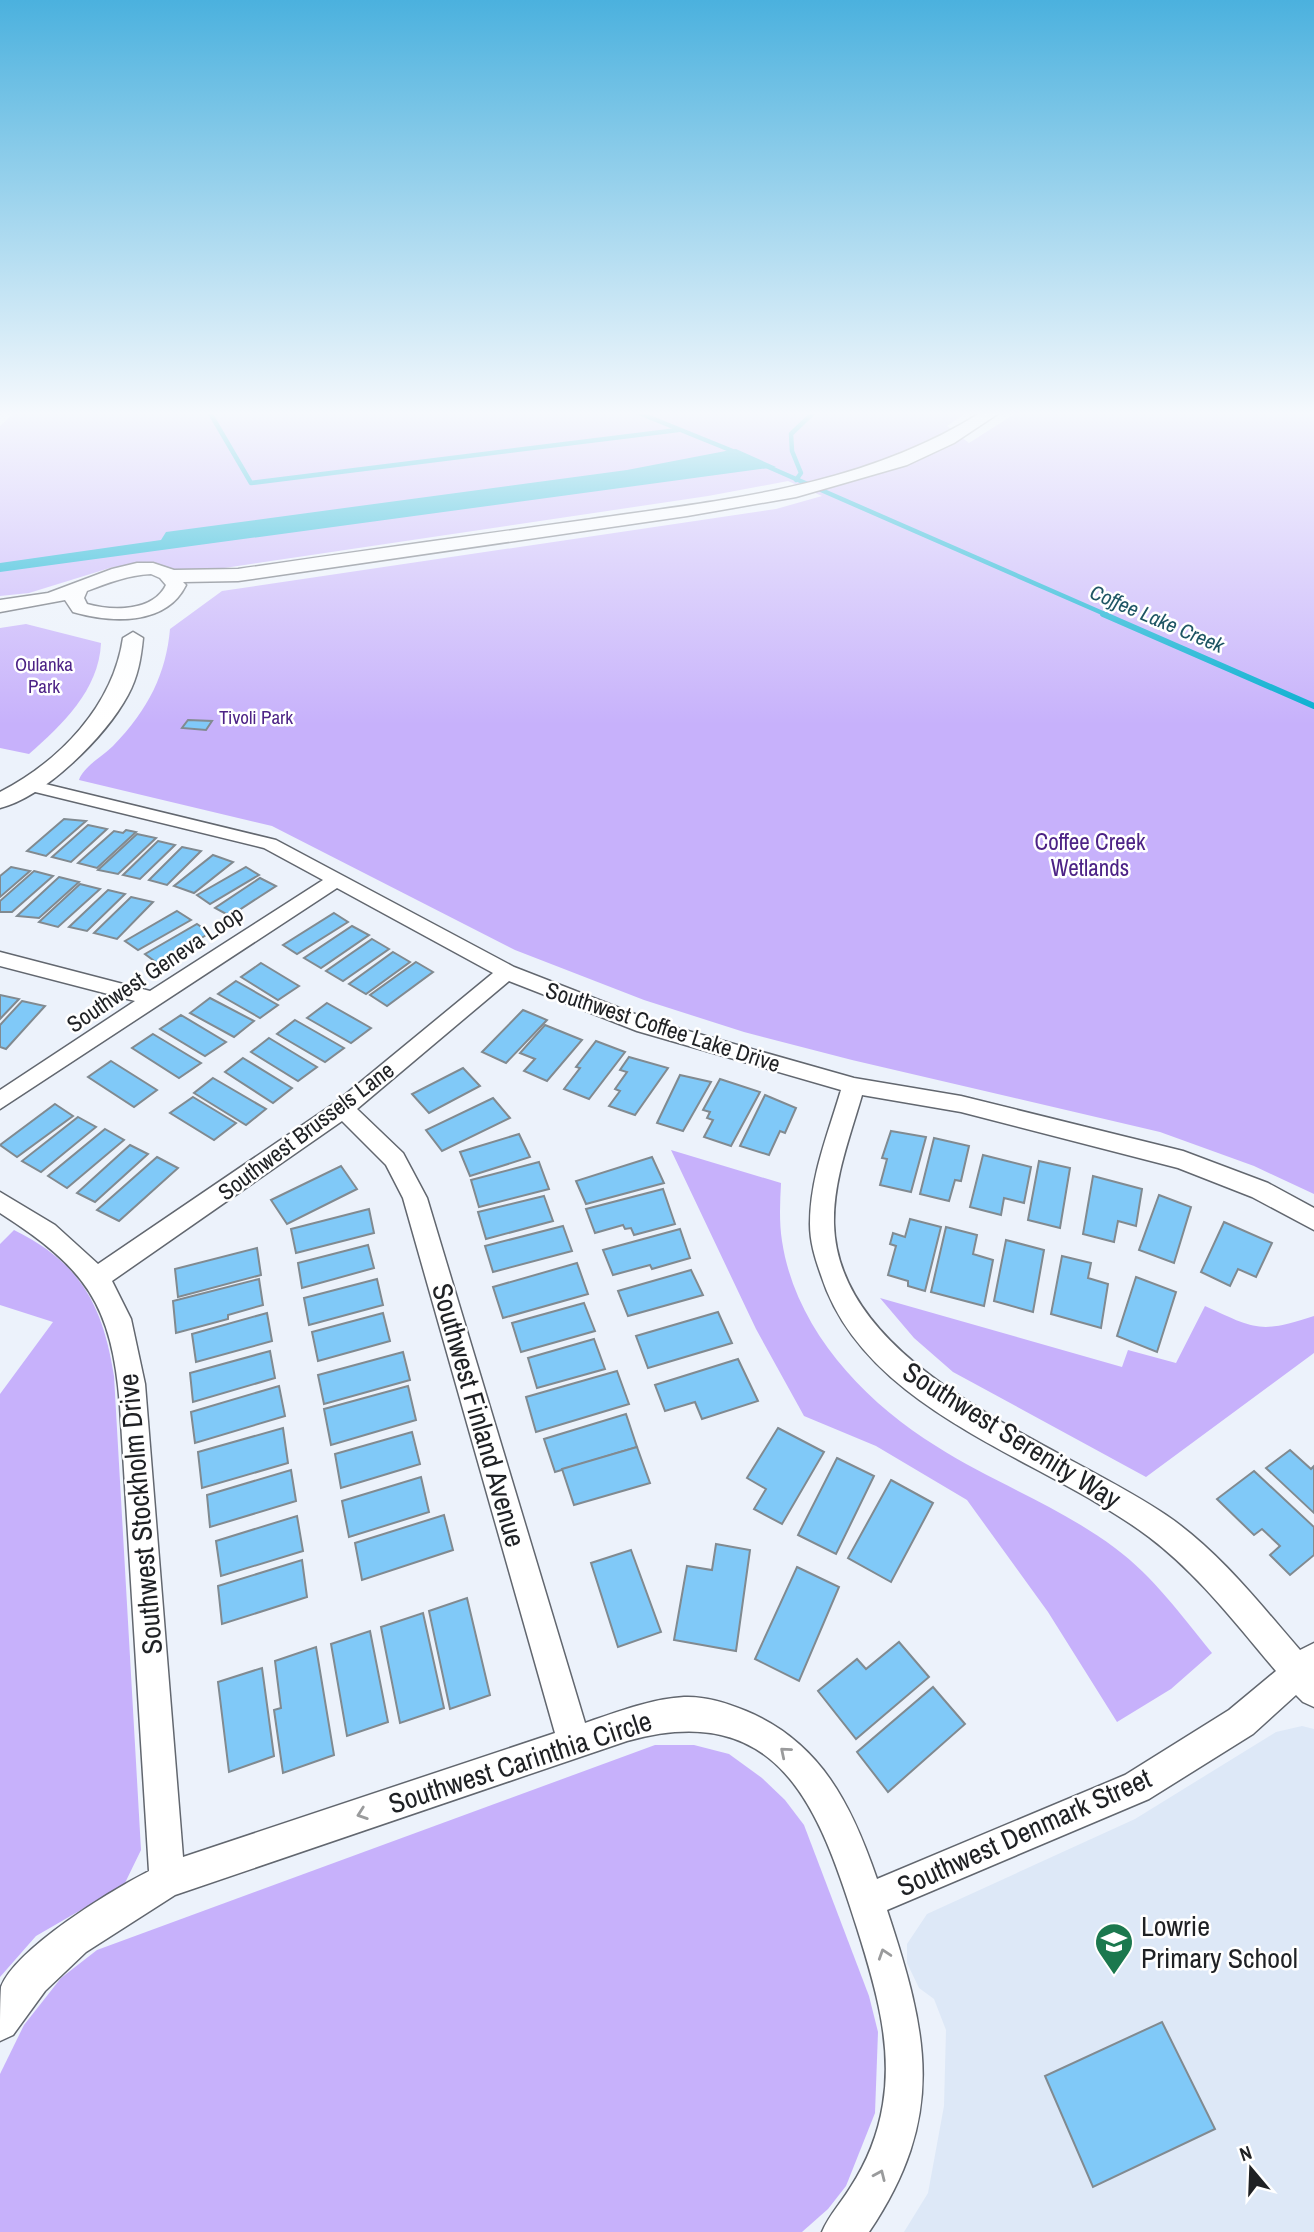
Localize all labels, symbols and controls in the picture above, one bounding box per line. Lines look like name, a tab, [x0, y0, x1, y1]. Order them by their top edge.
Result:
water label: Coffee Lake Creek	[1086, 577, 1230, 660]
park label: Oulanka Park	[15, 651, 73, 699]
park label: Tivoli Park	[219, 704, 293, 730]
park label: Coffee Creek Wetlands	[1035, 826, 1146, 883]
street label: Southwest Geneva Loop	[60, 898, 249, 1039]
street label: Southwest Coffee Lake Drive	[542, 974, 784, 1079]
street label: Southwest Brussels Lane	[211, 1054, 400, 1207]
street label: Southwest Finland Avenue	[423, 1279, 535, 1551]
street label: Southwest Serenity Way	[896, 1352, 1129, 1518]
street label: Southwest Stockholm Drive	[109, 1372, 171, 1656]
street label: Southwest Carinthia Circle	[384, 1702, 656, 1822]
one-way arrow	[780, 1748, 793, 1761]
street label: Southwest Denmark Street	[891, 1759, 1157, 1905]
one-way arrow	[357, 1806, 369, 1821]
place label: Lowrie Primary School	[1141, 1907, 1298, 1977]
school or university icon: Lowrie Primary School	[1093, 1921, 1135, 1976]
one-way arrow	[878, 1948, 892, 1960]
north arrow	[1216, 2134, 1286, 2204]
text: N	[1236, 2139, 1255, 2167]
one-way arrow	[872, 2169, 886, 2182]

